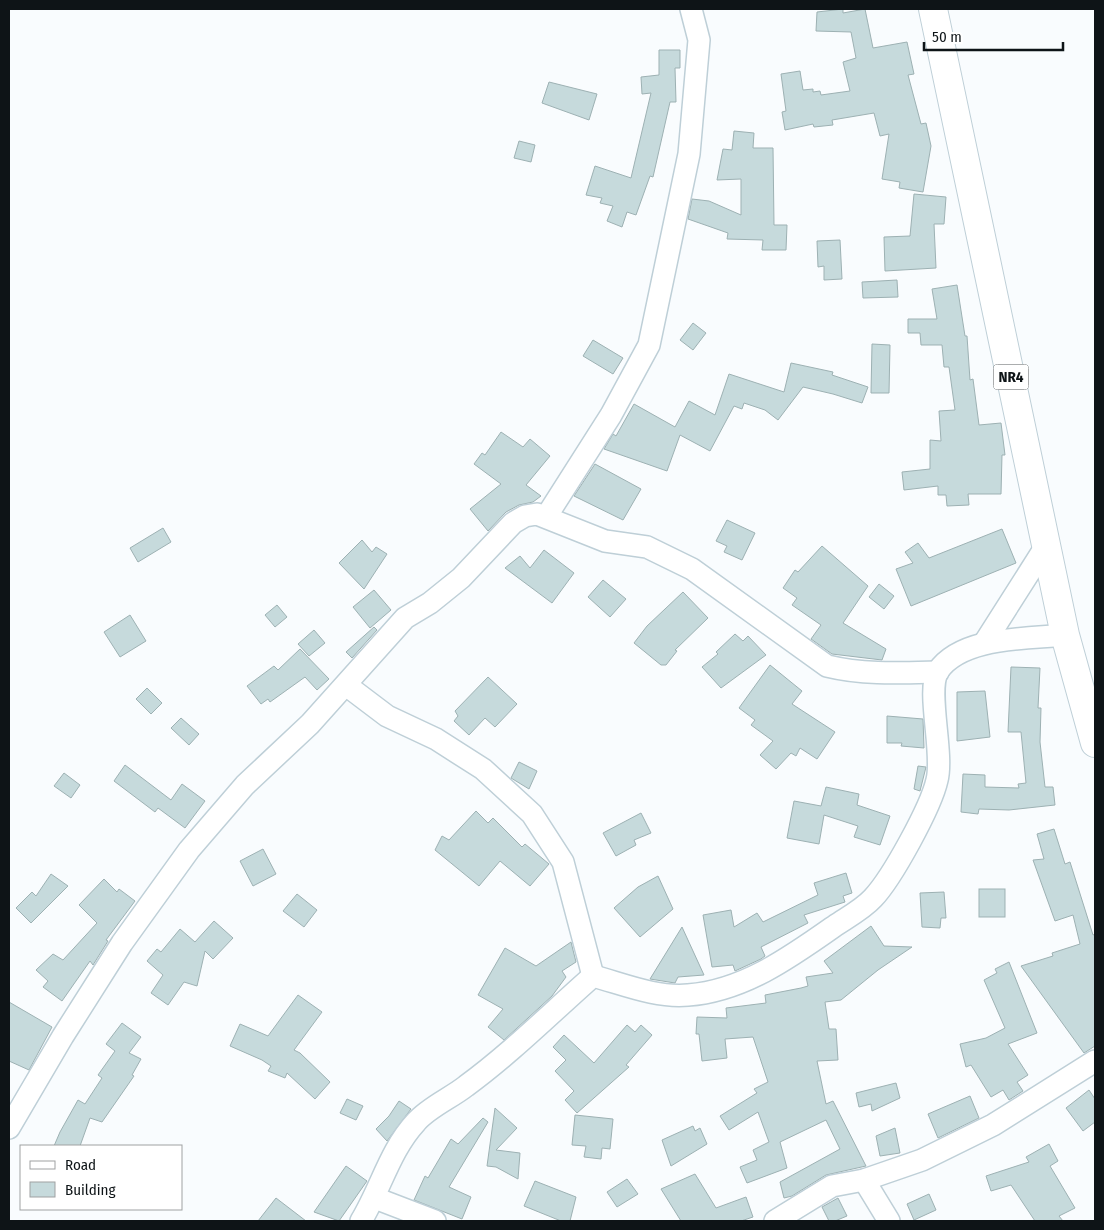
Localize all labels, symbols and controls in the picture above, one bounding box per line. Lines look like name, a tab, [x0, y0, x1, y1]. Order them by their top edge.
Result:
scale bar	[924, 20, 1063, 52]
text: 50 m	[932, 28, 962, 46]
road number: NR4	[994, 364, 1028, 390]
legend	[20, 1145, 182, 1210]
text: Road	[65, 1156, 96, 1174]
text: Building	[65, 1181, 116, 1199]

